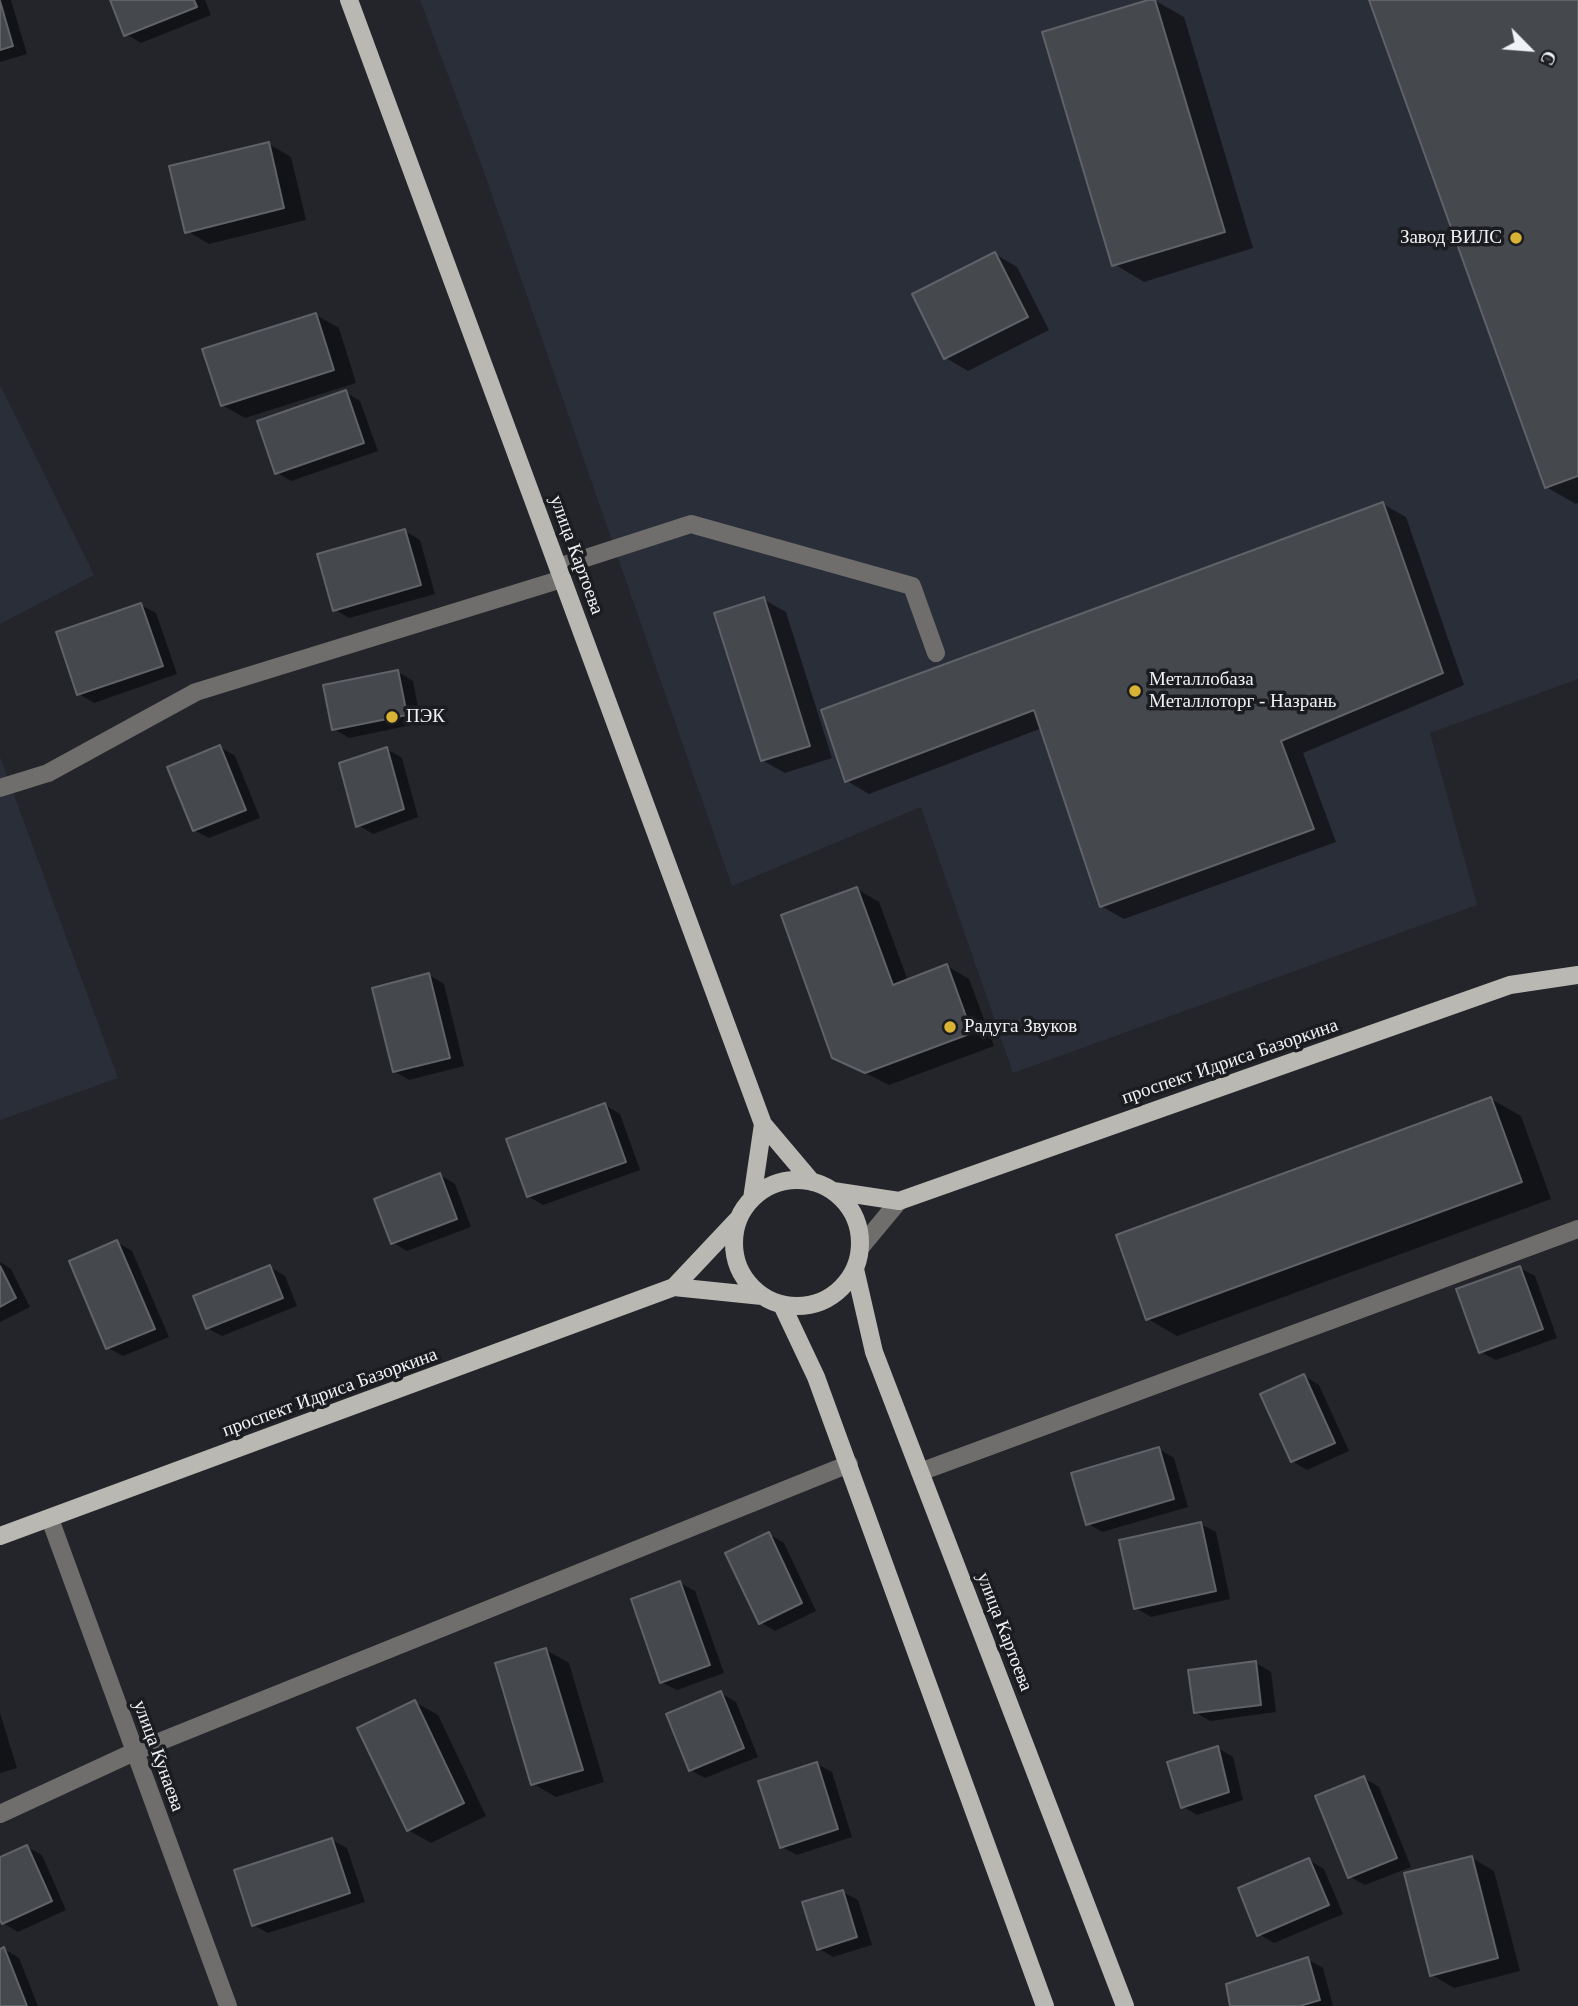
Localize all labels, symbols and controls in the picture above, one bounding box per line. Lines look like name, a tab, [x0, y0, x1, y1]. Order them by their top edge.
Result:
north arrow	[1494, 14, 1564, 84]
text: С	[1536, 47, 1561, 69]
place label: Завод ВИЛС	[1400, 227, 1502, 249]
marker: Завод ВИЛС	[1508, 230, 1524, 246]
street label: улица Картоева	[544, 492, 608, 618]
place label: Металлобаза Металлоторг - Назрань	[1149, 669, 1337, 713]
marker: Металлобаза Металлоторг - Назрань	[1127, 683, 1143, 699]
place label: ПЭК	[406, 706, 445, 728]
marker: ПЭК	[384, 709, 400, 725]
street label: проспект Идриса Базоркина	[1119, 1014, 1341, 1110]
place label: Радуга Звуков	[964, 1016, 1077, 1038]
marker: Радуга Звуков	[942, 1019, 958, 1035]
street label: проспект Идриса Базоркина	[219, 1343, 441, 1443]
street label: улица Картоева	[971, 1569, 1037, 1695]
street label: улица Кунаева	[127, 1697, 189, 1815]

